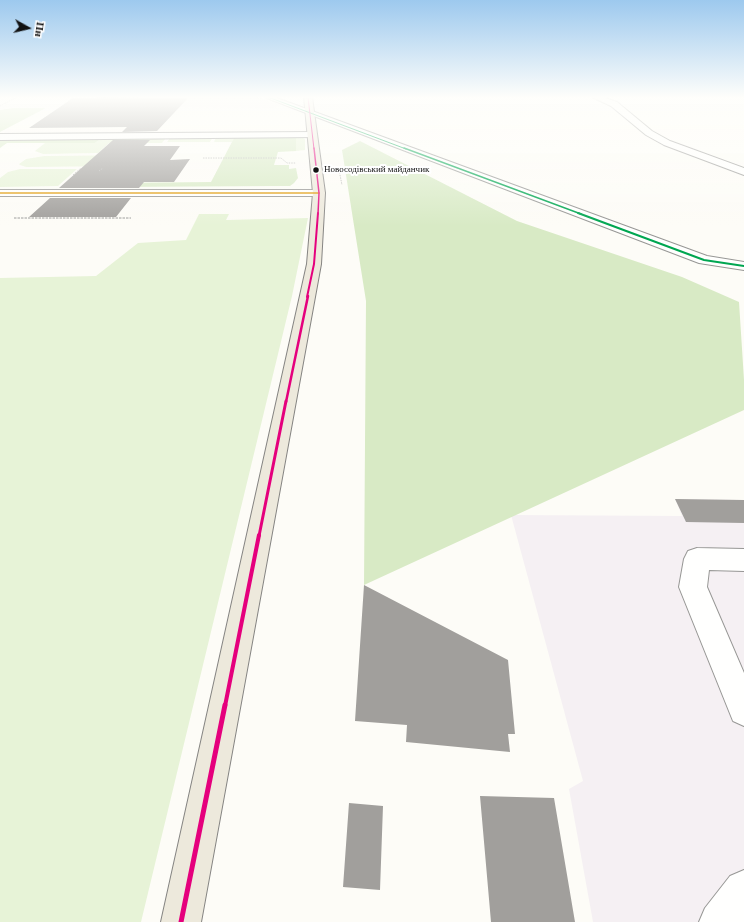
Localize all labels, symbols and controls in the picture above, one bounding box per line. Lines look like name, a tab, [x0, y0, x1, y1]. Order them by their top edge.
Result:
north arrow	[8, 8, 48, 48]
text: Пн	[33, 21, 47, 38]
marker: Новосодівський майданчик	[311, 165, 321, 175]
place label: Новосодівський майданчик	[324, 165, 429, 175]

